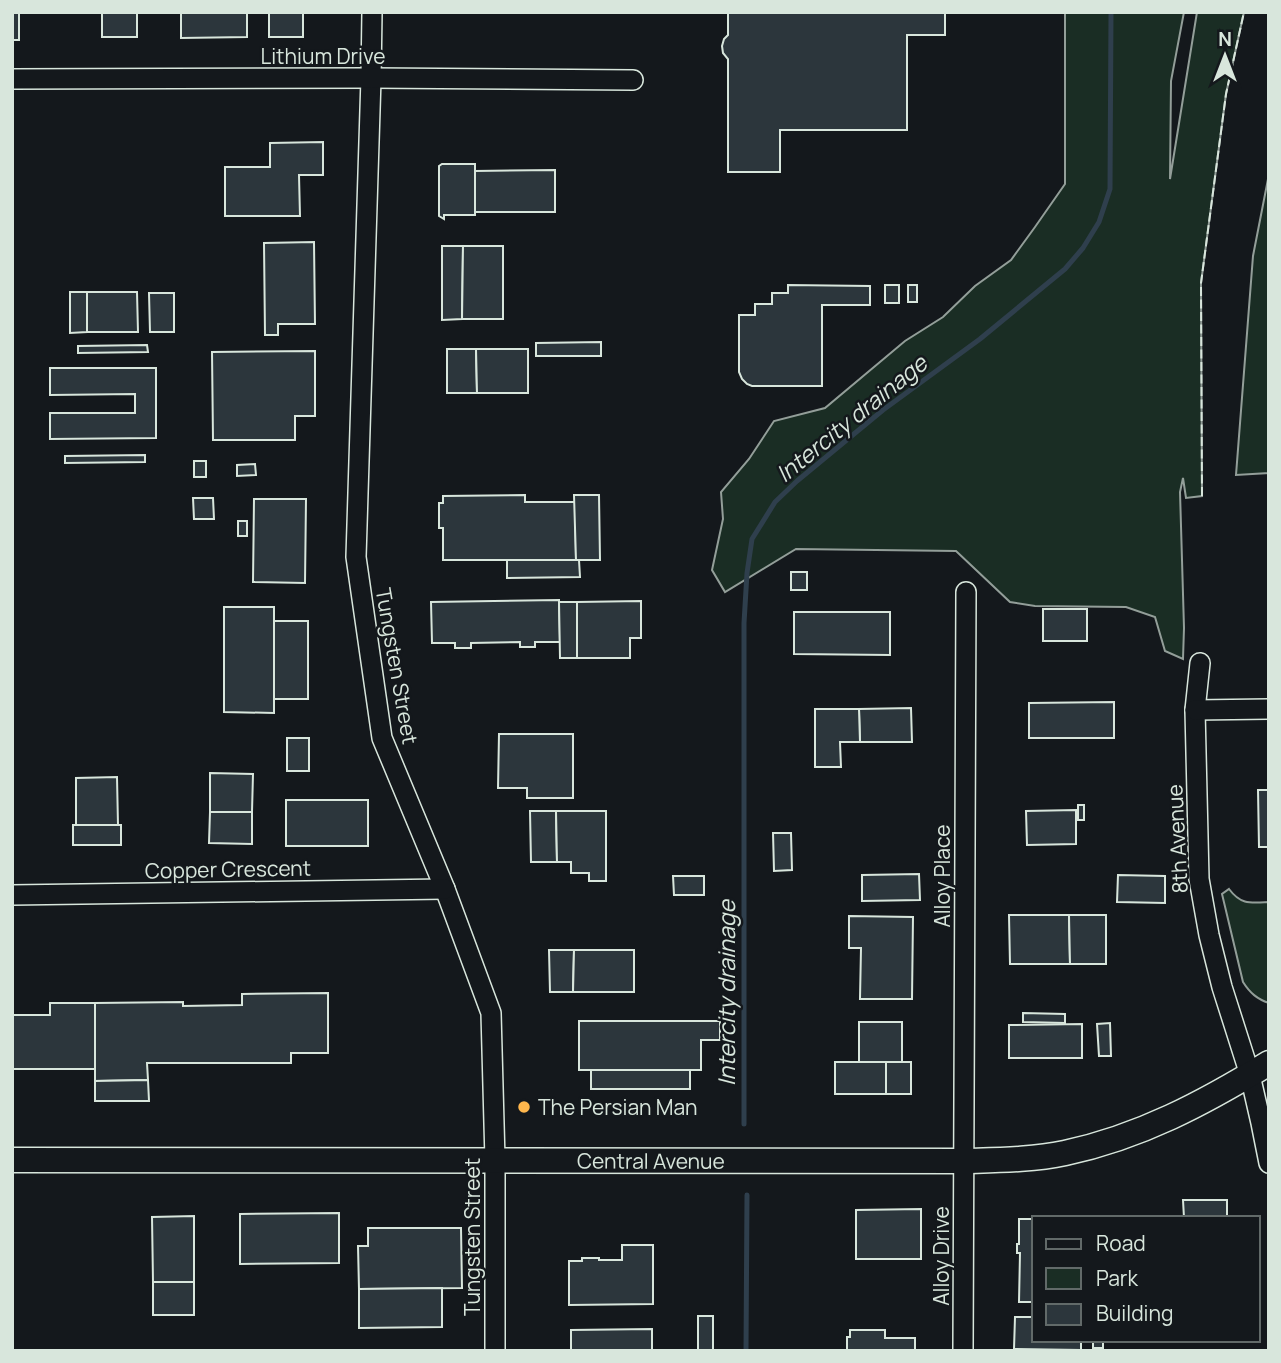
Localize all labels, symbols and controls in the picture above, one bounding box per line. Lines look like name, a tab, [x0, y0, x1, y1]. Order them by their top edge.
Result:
north arrow	[1190, 21, 1260, 91]
text: N	[1218, 26, 1232, 52]
street label: Lithium Drive	[261, 42, 386, 70]
water label: Intercity drainage	[769, 346, 934, 489]
street label: Tungsten Street	[369, 586, 425, 746]
street label: 8th Avenue	[1160, 784, 1194, 894]
street label: Alloy Place	[928, 824, 956, 928]
street label: Copper Crescent	[145, 854, 311, 884]
water label: Intercity drainage	[710, 899, 742, 1086]
place label: The Persian Man	[538, 1093, 698, 1121]
marker: The Persian Man	[516, 1099, 532, 1115]
street label: Central Avenue	[577, 1147, 725, 1175]
street label: Tungsten Street	[458, 1158, 486, 1316]
street label: Alloy Drive	[927, 1206, 955, 1306]
legend	[1032, 1216, 1260, 1342]
text: Road	[1096, 1229, 1146, 1257]
text: Park	[1096, 1264, 1138, 1292]
text: Building	[1096, 1299, 1173, 1327]

